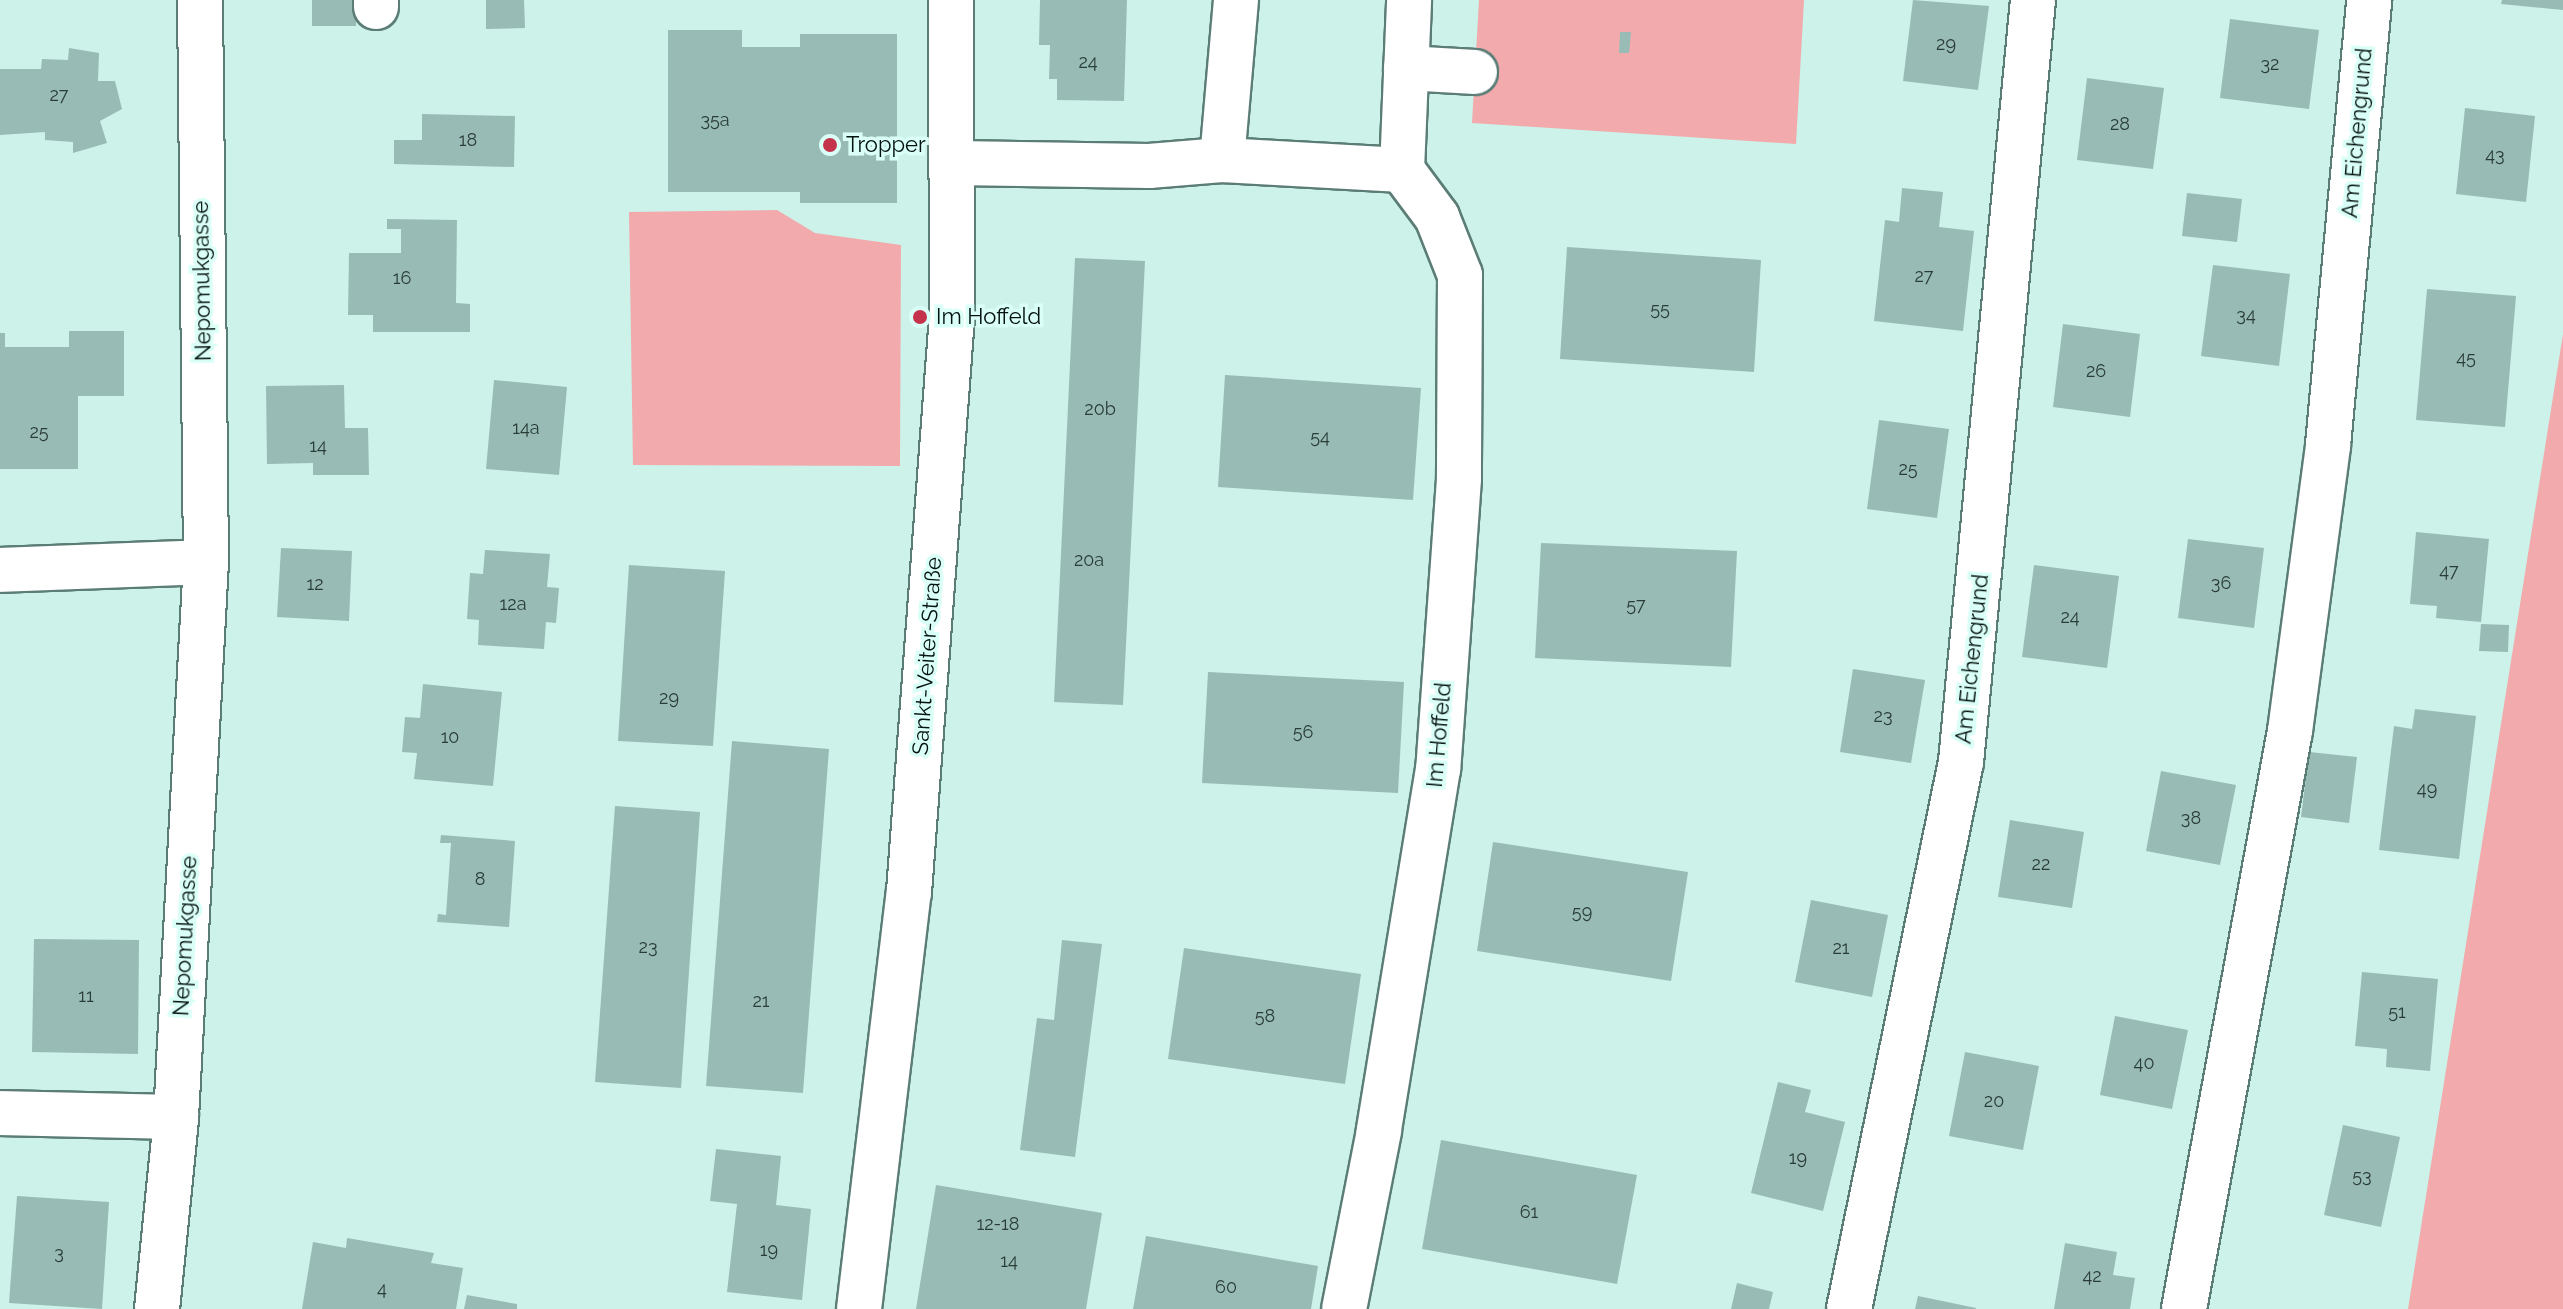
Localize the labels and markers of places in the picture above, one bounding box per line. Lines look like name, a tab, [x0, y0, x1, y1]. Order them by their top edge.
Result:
place label: Tropper	[846, 132, 926, 158]
marker: Tropper	[821, 136, 839, 154]
place label: Im Hoffeld	[936, 304, 1041, 330]
marker: Im Hoffeld	[911, 308, 929, 326]

